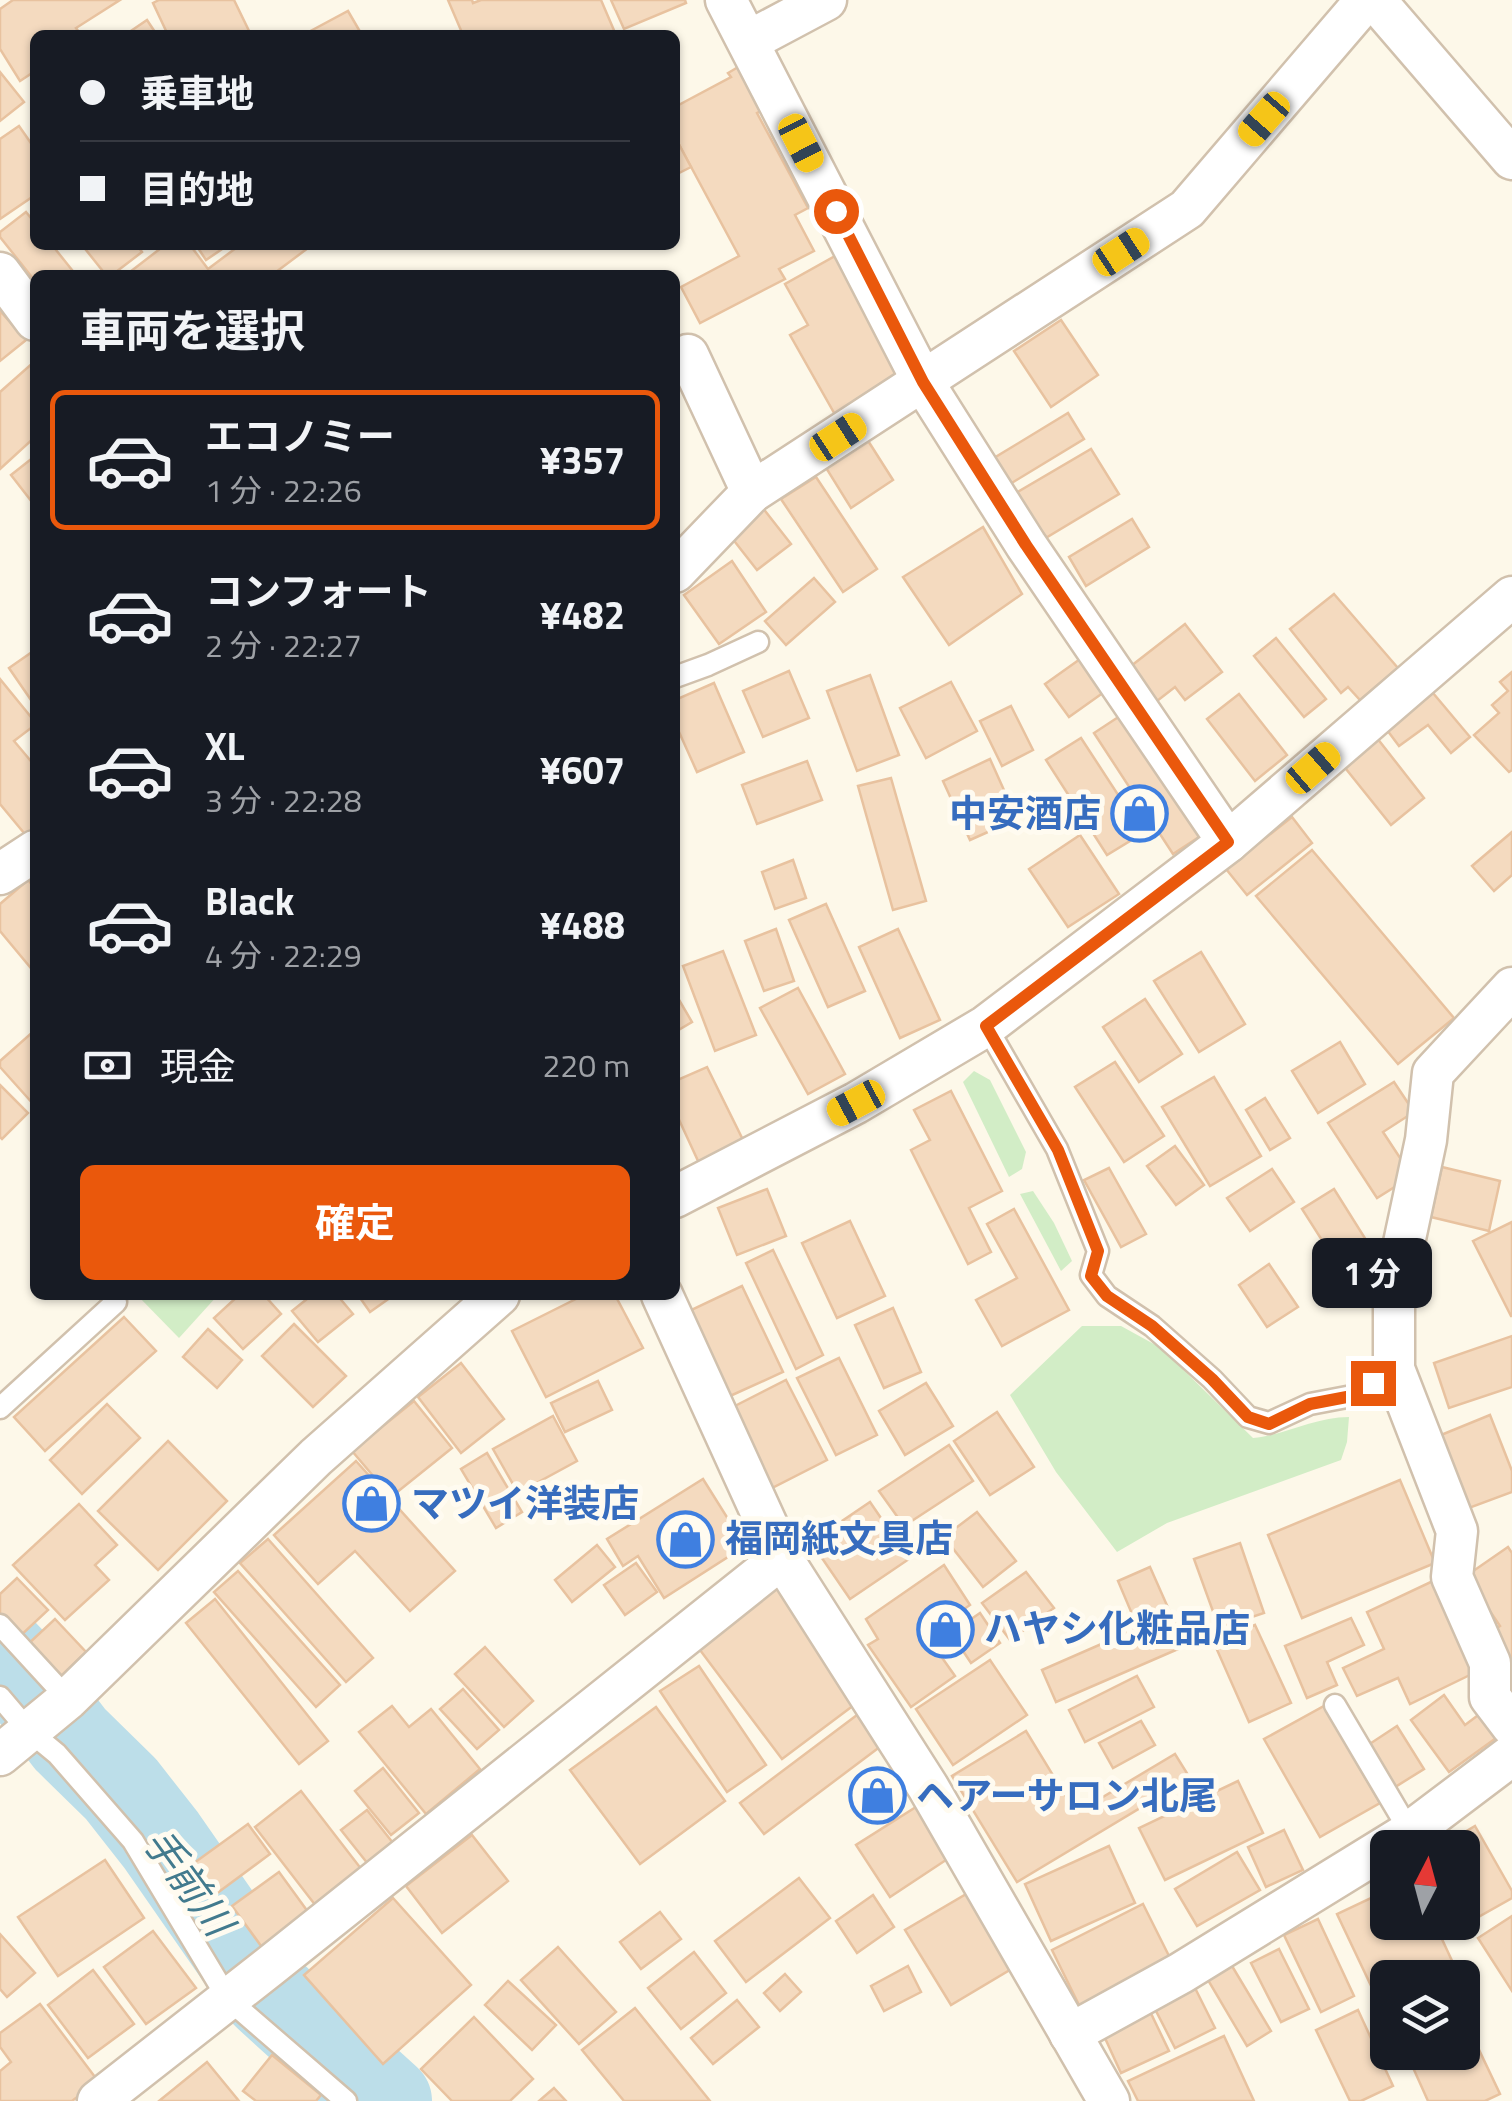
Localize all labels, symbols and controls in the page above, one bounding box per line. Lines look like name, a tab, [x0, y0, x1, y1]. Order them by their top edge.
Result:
text: 乗車地	[140, 64, 254, 122]
car	[1233, 87, 1295, 151]
car	[774, 109, 828, 177]
text: 目的地	[140, 160, 254, 218]
route start	[814, 189, 859, 234]
car	[1088, 223, 1154, 281]
text: 車両を選択	[80, 296, 305, 364]
text: エコノミー	[205, 407, 395, 465]
car	[805, 408, 871, 466]
icon: car	[85, 415, 175, 505]
text: ¥357	[540, 431, 625, 489]
text: 1 分 · 22:26	[205, 466, 362, 514]
text: コンフォート	[205, 562, 432, 620]
icon: car	[85, 570, 175, 660]
text: ¥482	[540, 586, 625, 644]
text: 2 分 · 22:27	[205, 621, 362, 669]
text: XL	[205, 717, 245, 775]
icon: car	[85, 725, 175, 815]
car	[1281, 737, 1345, 799]
text: ¥607	[540, 741, 625, 799]
text: 3 分 · 22:28	[205, 776, 362, 824]
place label: 中安酒店	[949, 784, 1101, 842]
shop icon: 中安酒店	[1110, 784, 1170, 844]
text: Black	[205, 872, 294, 930]
icon: car	[85, 880, 175, 970]
text: ¥488	[540, 896, 625, 954]
text: 4 分 · 22:29	[205, 931, 362, 979]
text: 現金	[160, 1037, 236, 1095]
icon: cash	[80, 1038, 135, 1093]
text: 220 m	[542, 1041, 630, 1089]
car	[822, 1076, 890, 1130]
button: 確定	[80, 1165, 630, 1280]
callout: 1 分	[1313, 1238, 1433, 1308]
text: 1 分	[1344, 1249, 1400, 1297]
route end	[1351, 1361, 1396, 1406]
shop icon: マツイ洋装店	[342, 1474, 402, 1534]
place label: マツイ洋装店	[411, 1474, 639, 1532]
shop icon: 福岡紙文具店	[656, 1509, 716, 1569]
place label: 福岡紙文具店	[725, 1509, 953, 1567]
shop icon: ハヤシ化粧品店	[915, 1599, 975, 1659]
place label: ハヤシ化粧品店	[984, 1599, 1250, 1657]
shop icon: ヘアーサロン北尾	[847, 1766, 907, 1826]
place label: ヘアーサロン北尾	[916, 1766, 1217, 1824]
water label: 手前川	[128, 1815, 251, 1951]
north arrow	[1370, 1830, 1480, 1940]
map controls	[1370, 1830, 1480, 2070]
button: layers	[1370, 1960, 1480, 2070]

